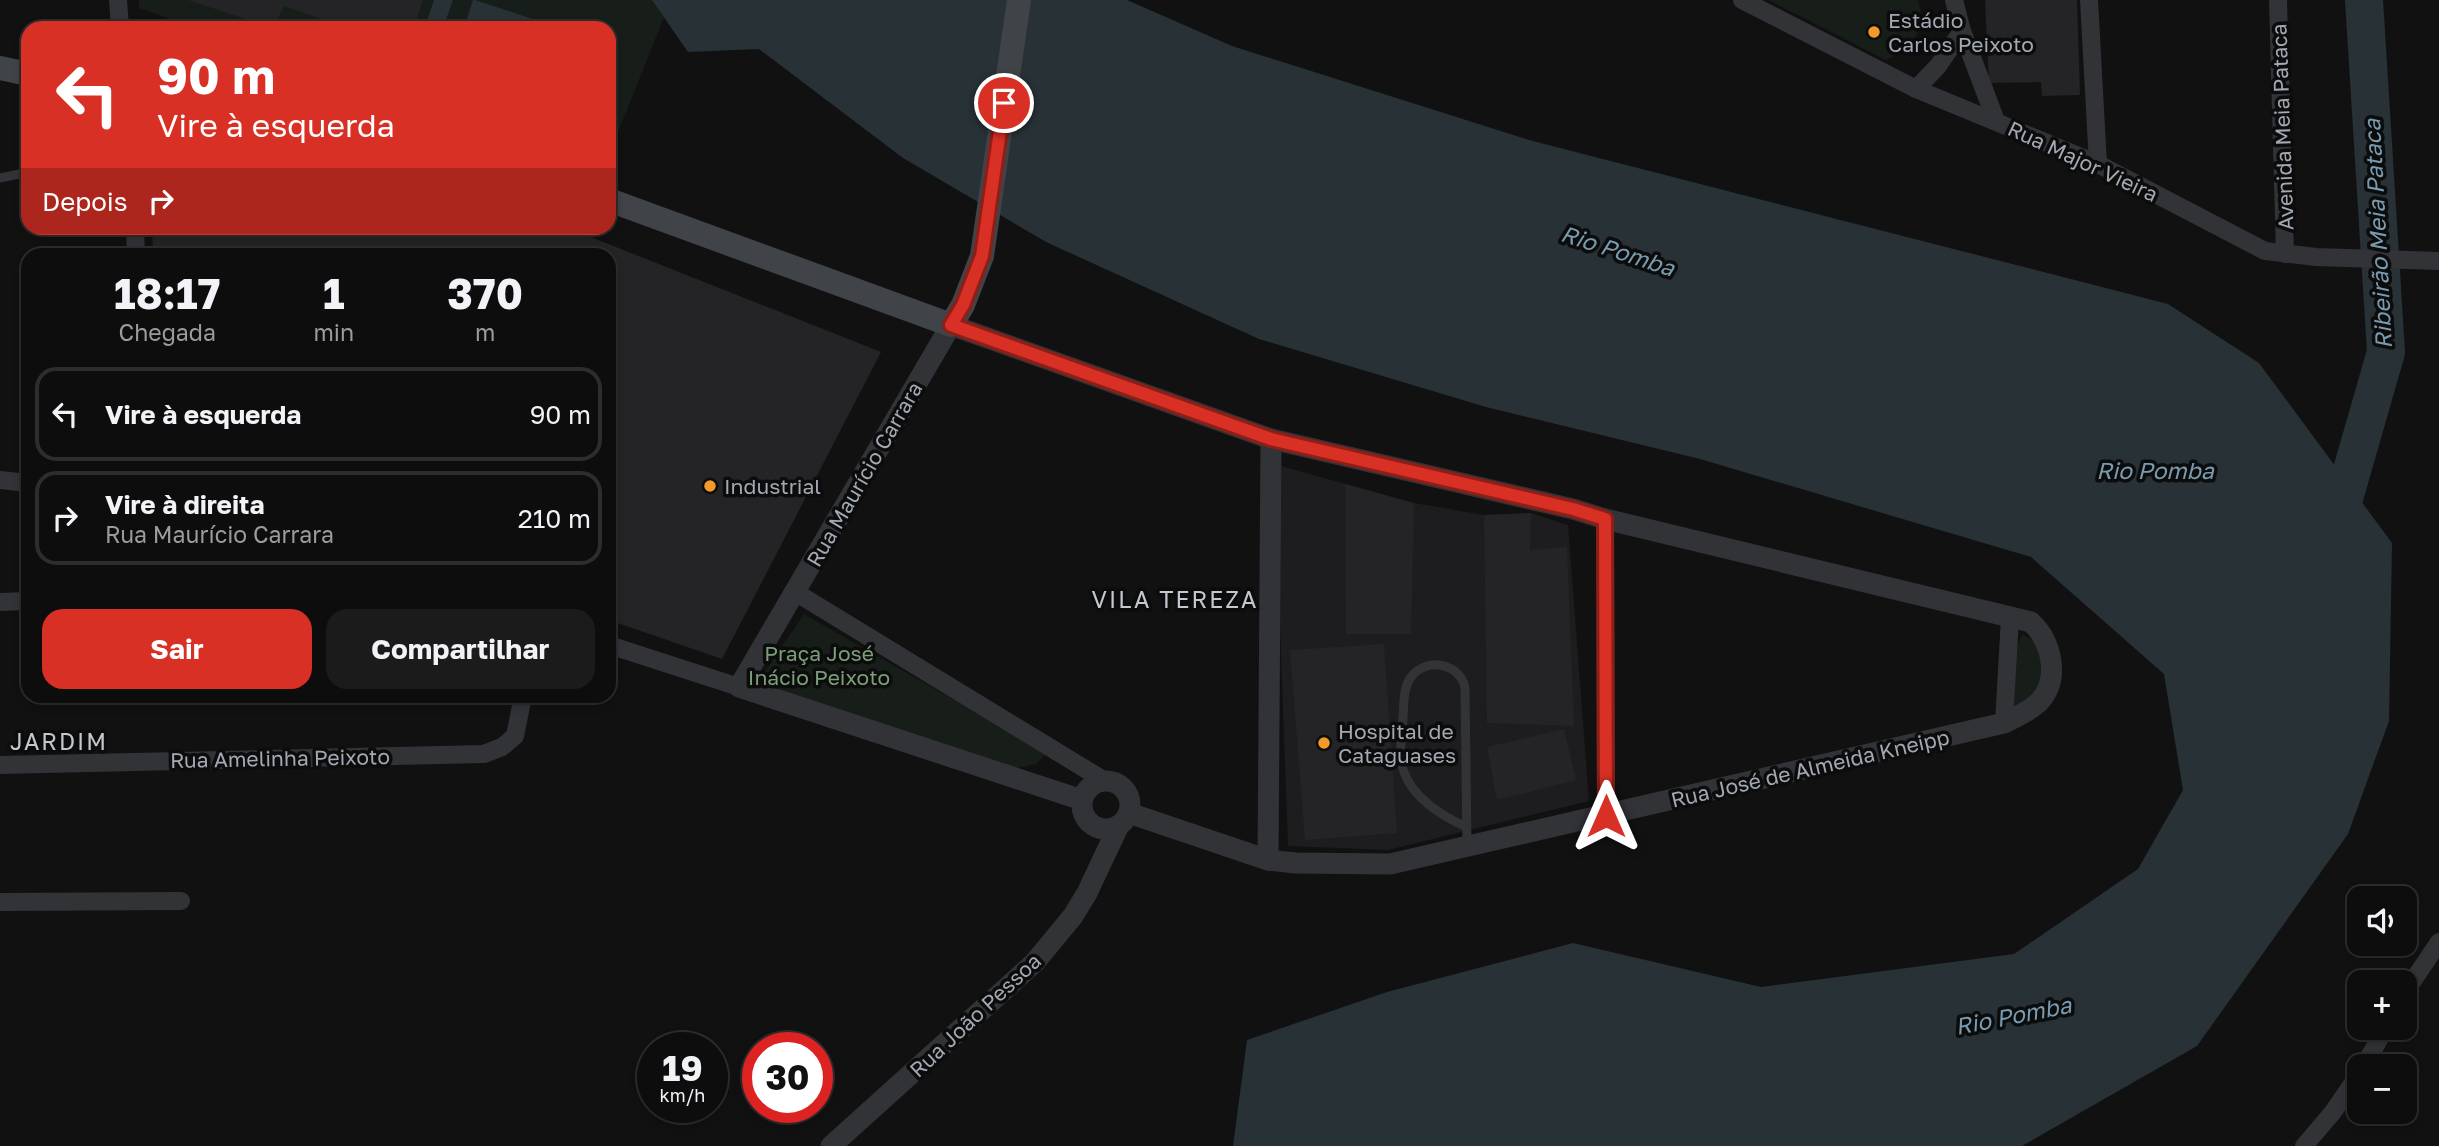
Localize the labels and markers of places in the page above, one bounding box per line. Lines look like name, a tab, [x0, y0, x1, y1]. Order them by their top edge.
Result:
place label: Estádio Carlos Peixoto	[1888, 7, 2034, 57]
marker: Estádio Carlos Peixoto	[1866, 24, 1882, 40]
pin	[974, 73, 1034, 133]
place label: Industrial	[724, 473, 821, 499]
marker: Industrial	[702, 478, 718, 494]
place label: Hospital de Cataguases	[1338, 718, 1456, 768]
marker: Hospital de Cataguases	[1316, 735, 1332, 751]

